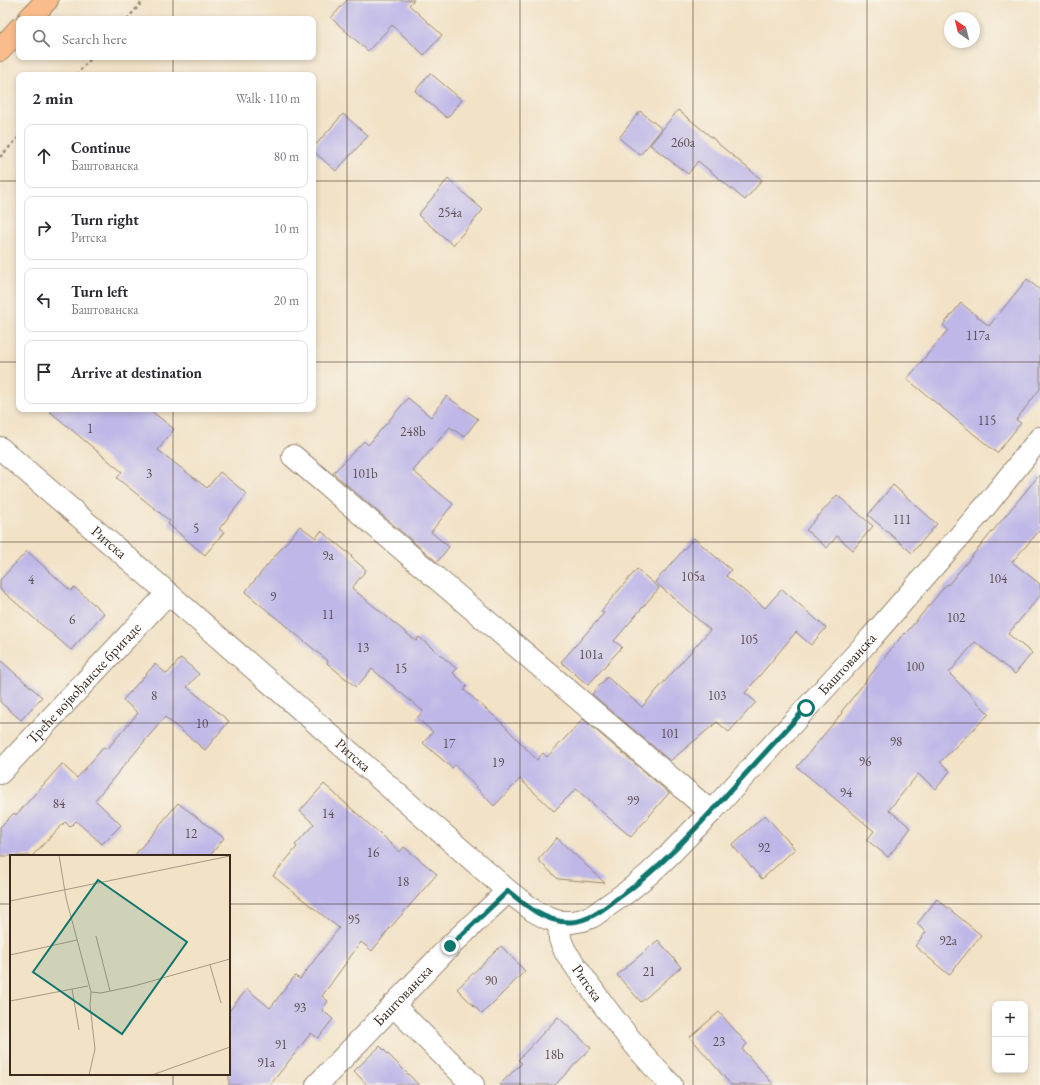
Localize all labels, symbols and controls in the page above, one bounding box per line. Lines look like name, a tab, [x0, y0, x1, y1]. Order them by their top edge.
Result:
north arrow	[944, 12, 980, 48]
search box	[16, 16, 316, 60]
icon: search	[30, 27, 52, 49]
text: Search here	[62, 29, 127, 48]
text: 2 min	[32, 87, 73, 109]
text: Walk · 110 m	[236, 90, 300, 107]
house number: 260a	[671, 134, 696, 151]
text: Continue	[71, 138, 131, 157]
icon: ahead	[33, 145, 55, 167]
text: 80 m	[274, 148, 299, 165]
text: Баштованска	[71, 157, 138, 174]
house number: 254a	[438, 204, 463, 221]
text: Turn right	[71, 210, 139, 229]
icon: right	[33, 217, 55, 239]
text: 10 m	[274, 220, 299, 237]
text: Ритска	[71, 229, 107, 246]
text: Turn left	[71, 282, 128, 301]
icon: left	[33, 289, 55, 311]
text: 20 m	[274, 292, 299, 309]
text: Баштованска	[71, 301, 138, 318]
house number: 117a	[966, 327, 991, 344]
icon: arrive	[33, 361, 55, 383]
text: Arrive at destination	[71, 363, 202, 382]
house number: 115	[978, 412, 996, 429]
house number: 1	[87, 420, 93, 437]
house number: 248b	[400, 423, 426, 440]
house number: 3	[146, 465, 152, 482]
house number: 101b	[352, 465, 378, 482]
house number: 111	[893, 511, 911, 528]
house number: 5	[193, 520, 199, 537]
street label: Ритска	[88, 521, 131, 562]
house number: 9a	[322, 547, 335, 564]
house number: 105a	[681, 568, 706, 585]
house number: 104	[989, 570, 1008, 587]
house number: 4	[28, 571, 35, 588]
house number: 9	[270, 588, 277, 605]
house number: 11	[322, 606, 334, 623]
house number: 102	[947, 609, 966, 626]
house number: 6	[69, 611, 75, 628]
street label: Треће војвођанске бригаде	[22, 618, 145, 747]
street label: Баштованска	[813, 629, 880, 699]
house number: 105	[740, 631, 758, 648]
house number: 13	[357, 639, 369, 656]
house number: 101a	[579, 646, 604, 663]
house number: 100	[906, 658, 924, 675]
house number: 15	[395, 660, 407, 677]
house number: 8	[151, 687, 157, 704]
house number: 103	[708, 687, 726, 704]
route start	[797, 699, 815, 717]
house number: 10	[196, 715, 208, 732]
house number: 101	[661, 725, 679, 742]
house number: 98	[890, 733, 902, 750]
street label: Ритска	[332, 734, 375, 776]
house number: 17	[443, 735, 456, 752]
house number: 96	[859, 753, 871, 770]
house number: 19	[492, 754, 505, 771]
house number: 94	[840, 784, 853, 801]
house number: 99	[627, 792, 640, 809]
house number: 84	[53, 795, 66, 812]
house number: 14	[322, 805, 335, 822]
house number: 12	[185, 825, 198, 842]
house number: 92	[758, 839, 771, 856]
house number: 16	[367, 844, 379, 861]
inset map	[10, 855, 230, 1075]
house number: 18	[397, 873, 409, 890]
house number: 95	[348, 911, 360, 928]
house number: 92a	[939, 932, 958, 949]
route end	[441, 937, 459, 955]
street label: Баштованска	[369, 960, 436, 1030]
street label: Ритска	[568, 960, 608, 1005]
house number: 21	[643, 963, 655, 980]
house number: 90	[485, 972, 497, 989]
house number: 93	[294, 999, 306, 1016]
map controls	[992, 1001, 1028, 1073]
button: +	[992, 1001, 1028, 1037]
house number: 23	[713, 1033, 725, 1050]
house number: 91	[275, 1036, 287, 1053]
button: −	[992, 1037, 1028, 1073]
house number: 18b	[544, 1046, 564, 1063]
house number: 91a	[257, 1054, 276, 1071]

